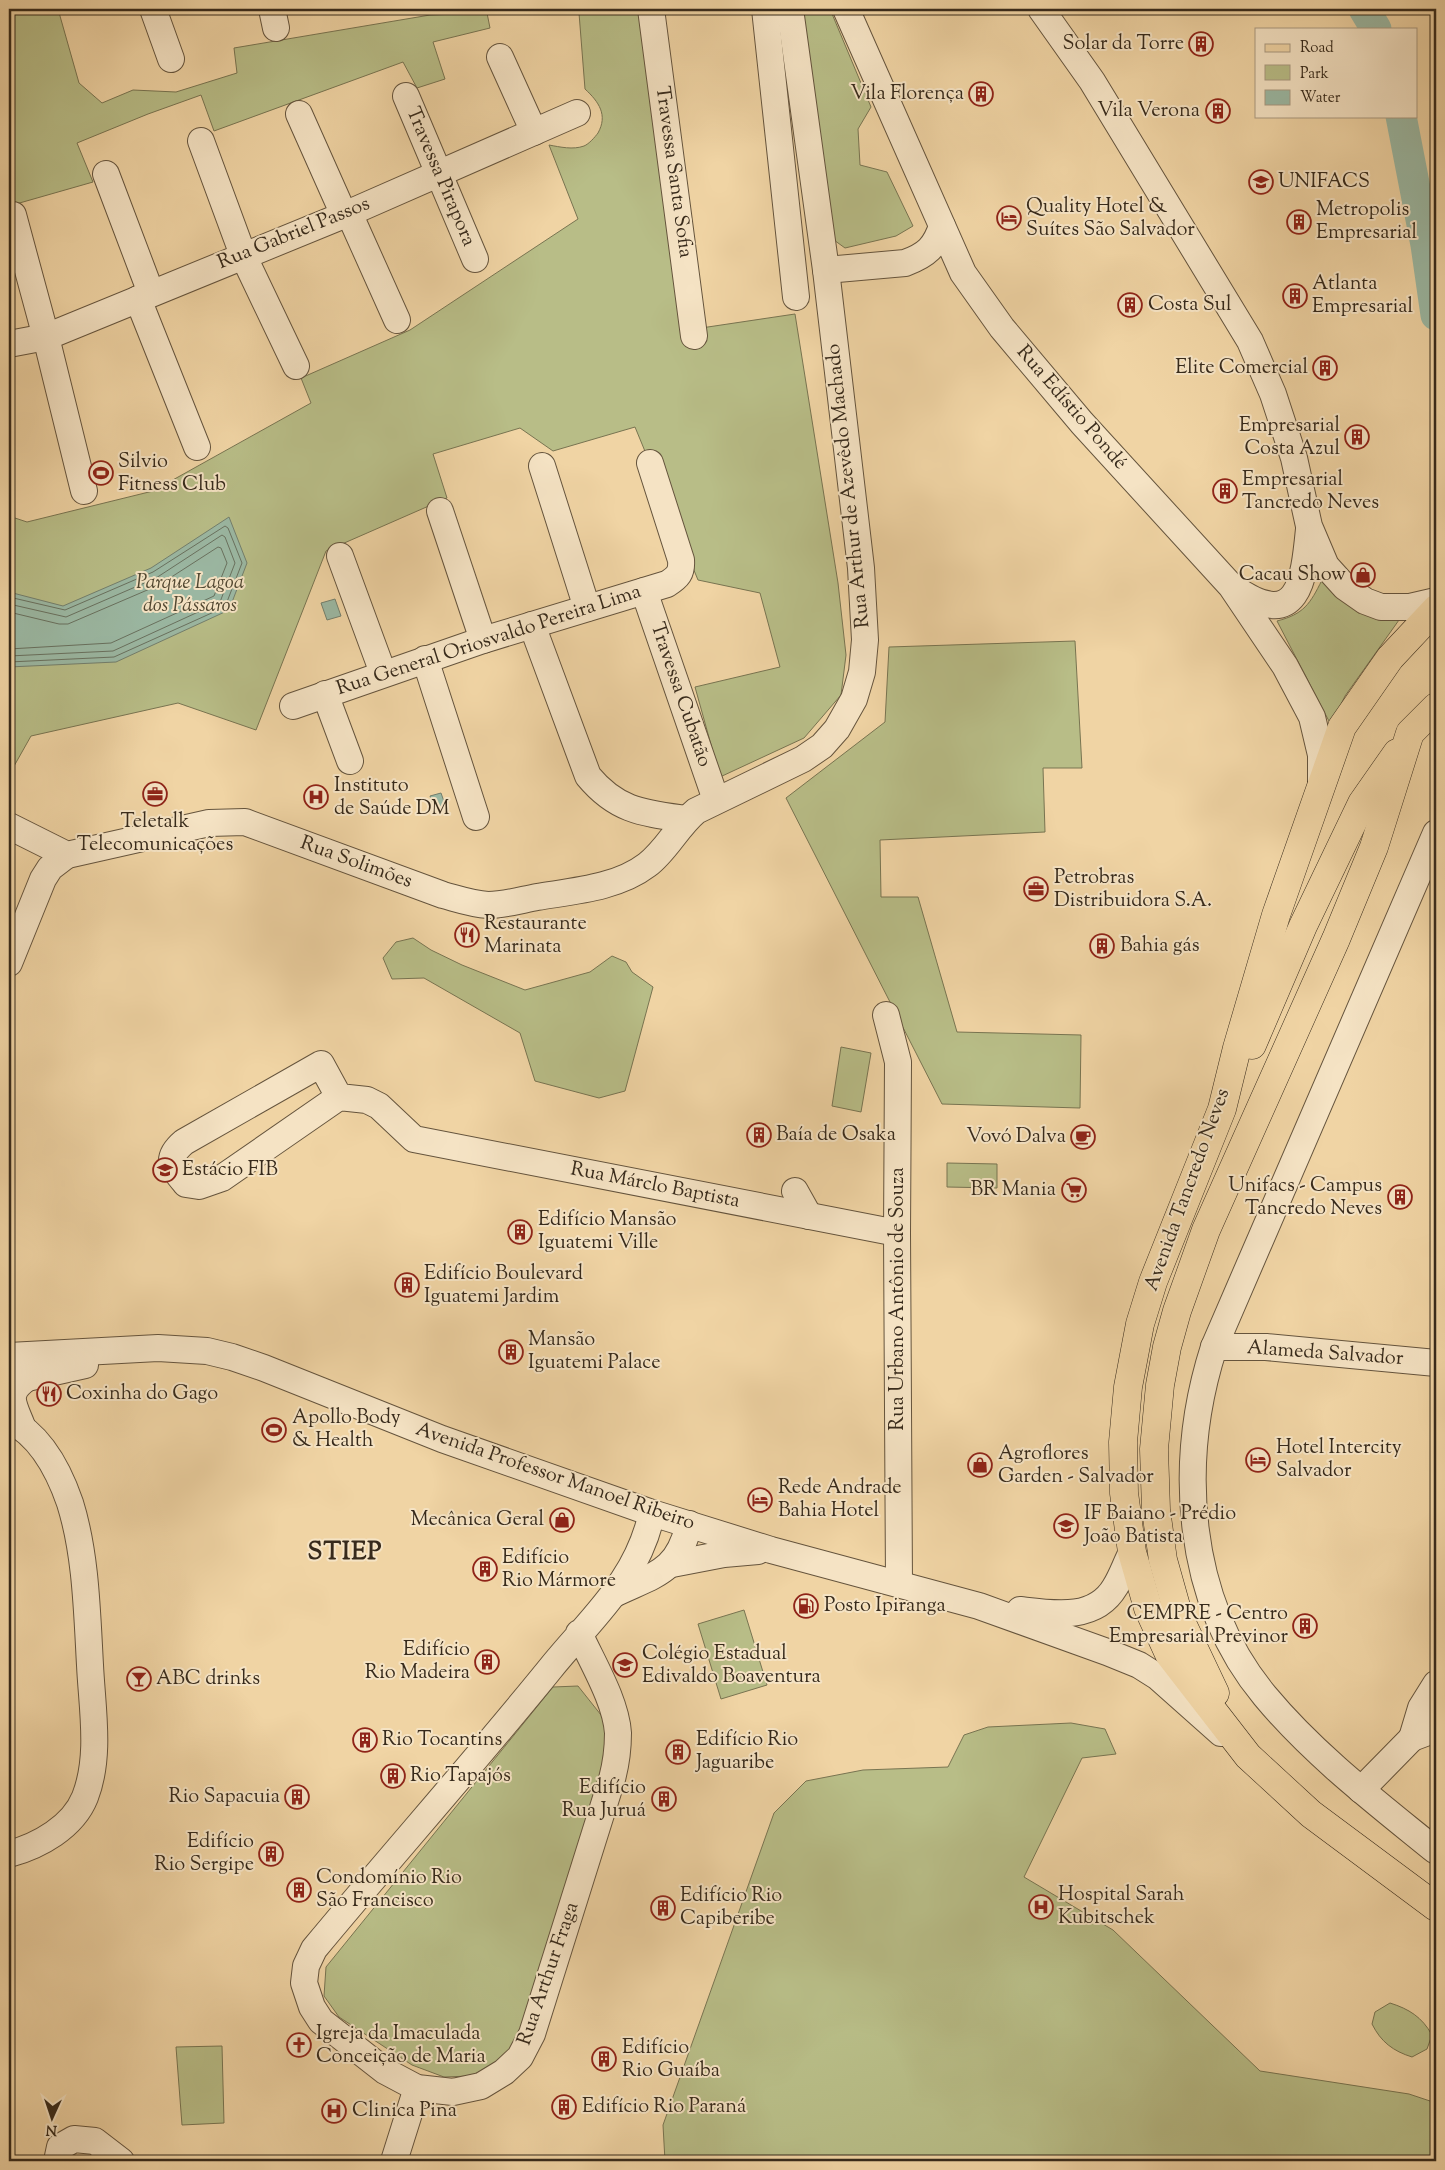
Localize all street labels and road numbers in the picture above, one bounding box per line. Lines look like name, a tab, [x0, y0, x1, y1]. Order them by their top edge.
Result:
street label: Travessa Santa Sofia	[647, 84, 699, 260]
street label: Travessa Pirapora	[398, 103, 482, 251]
street label: Rua Gabriel Passos	[213, 190, 375, 278]
street label: Rua Edístio Pondé	[1009, 339, 1133, 477]
street label: Rua Arthur de Azevêdo Machado	[820, 342, 878, 630]
street label: Rua General Oriosvaldo Pereira Lima	[333, 578, 645, 704]
street label: Travessa Cubatão	[642, 619, 718, 771]
street label: Rua Solimões	[296, 829, 416, 897]
street label: Avenida Tancredo Neves	[1138, 1085, 1238, 1295]
street label: Rua Márclo Baptista	[568, 1155, 742, 1217]
street label: Rua Urbano Antônio de Souza	[884, 1167, 913, 1431]
street label: Alameda Salvador	[1246, 1334, 1405, 1374]
street label: Avenida Professor Manoel Ribeiro	[411, 1416, 699, 1539]
street label: Rua Arthur Fraga	[511, 1898, 587, 2050]

